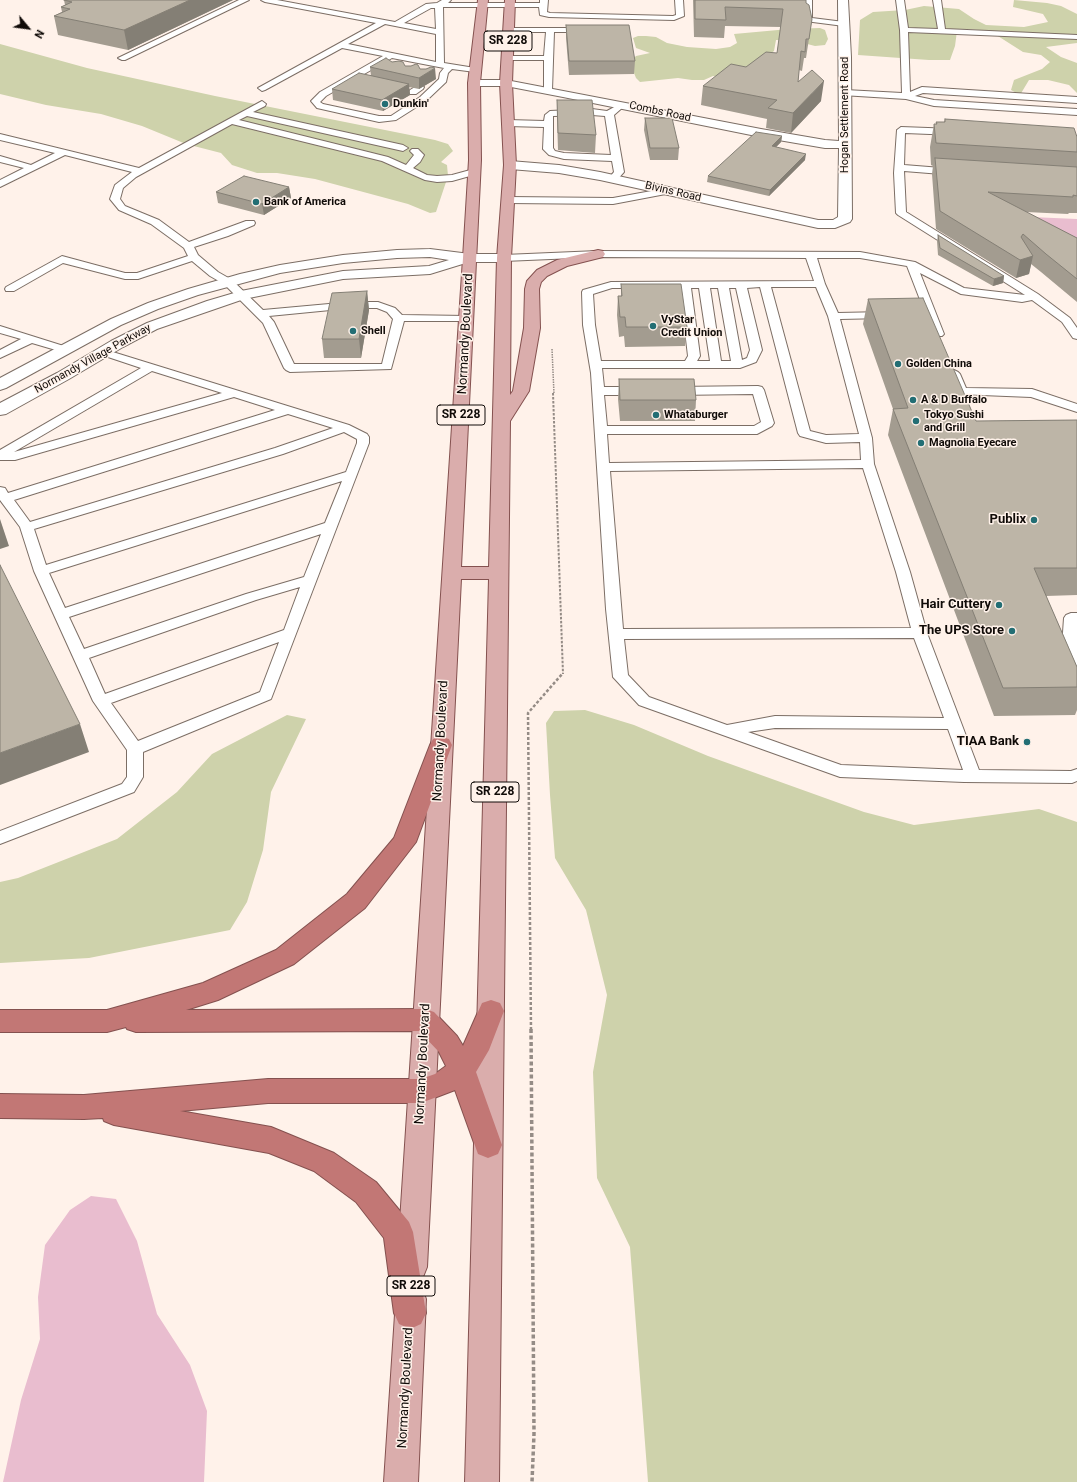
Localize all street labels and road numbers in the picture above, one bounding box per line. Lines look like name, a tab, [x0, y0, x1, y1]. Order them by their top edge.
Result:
road number: SR 228	[484, 31, 532, 51]
street label: Hogan Settlement Road	[838, 57, 852, 173]
street label: Combs Road	[628, 99, 692, 125]
street label: Bivins Road	[644, 179, 702, 205]
street label: Normandy Boulevard	[455, 273, 477, 395]
street label: Normandy Village Parkway	[33, 321, 153, 397]
road number: SR 228	[437, 405, 485, 425]
street label: Normandy Boulevard	[430, 680, 452, 802]
road number: SR 228	[471, 782, 519, 802]
street label: Normandy Boulevard	[412, 1003, 434, 1125]
road number: SR 228	[387, 1276, 435, 1296]
street label: Normandy Boulevard	[395, 1327, 417, 1449]

